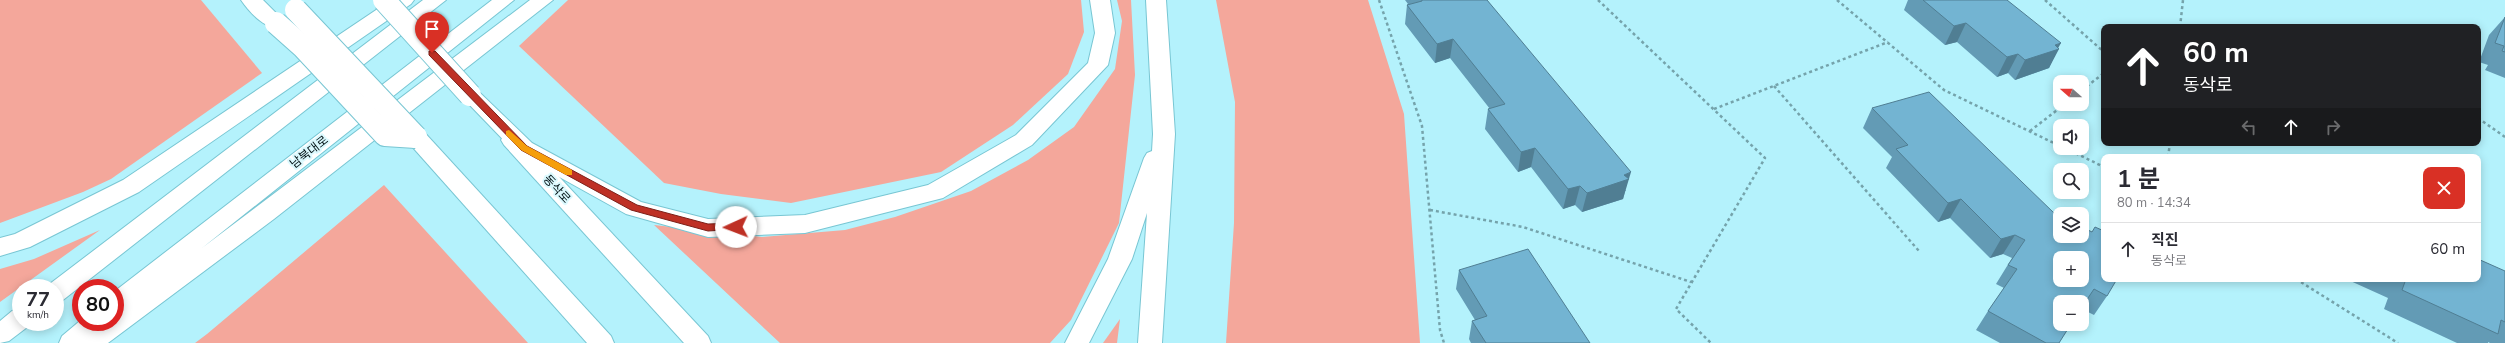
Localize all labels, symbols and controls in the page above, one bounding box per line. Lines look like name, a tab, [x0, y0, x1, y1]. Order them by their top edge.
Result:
pin	[415, 12, 449, 53]
icon: arrive	[421, 18, 443, 40]
text: 60 m	[2183, 34, 2249, 72]
icon: ahead	[2117, 40, 2169, 92]
text: 동삭로	[2183, 73, 2233, 97]
north arrow	[2053, 75, 2089, 111]
map controls	[2053, 75, 2089, 331]
icon: left	[2238, 116, 2260, 138]
icon: ahead	[2280, 116, 2302, 138]
icon: right	[2322, 116, 2344, 138]
button: sound	[2053, 119, 2089, 155]
street label: 남북대로	[287, 132, 331, 172]
button: search	[2053, 163, 2089, 199]
text: 1 분	[2117, 163, 2160, 195]
button: close	[2423, 167, 2465, 209]
street label: 동삭로	[540, 171, 574, 207]
text: 80 m · 14:34	[2117, 194, 2191, 212]
position arrow	[715, 206, 757, 248]
button: layers	[2053, 207, 2089, 243]
text: 직진	[2151, 230, 2179, 250]
icon: ahead	[2117, 238, 2139, 260]
text: 60 m	[2430, 239, 2465, 259]
button: +	[2053, 251, 2089, 287]
text: 동삭로	[2151, 252, 2187, 270]
speed limit sign: 80	[72, 279, 124, 331]
text: 77	[26, 286, 50, 313]
button: −	[2053, 295, 2089, 331]
text: km/h	[27, 308, 49, 322]

